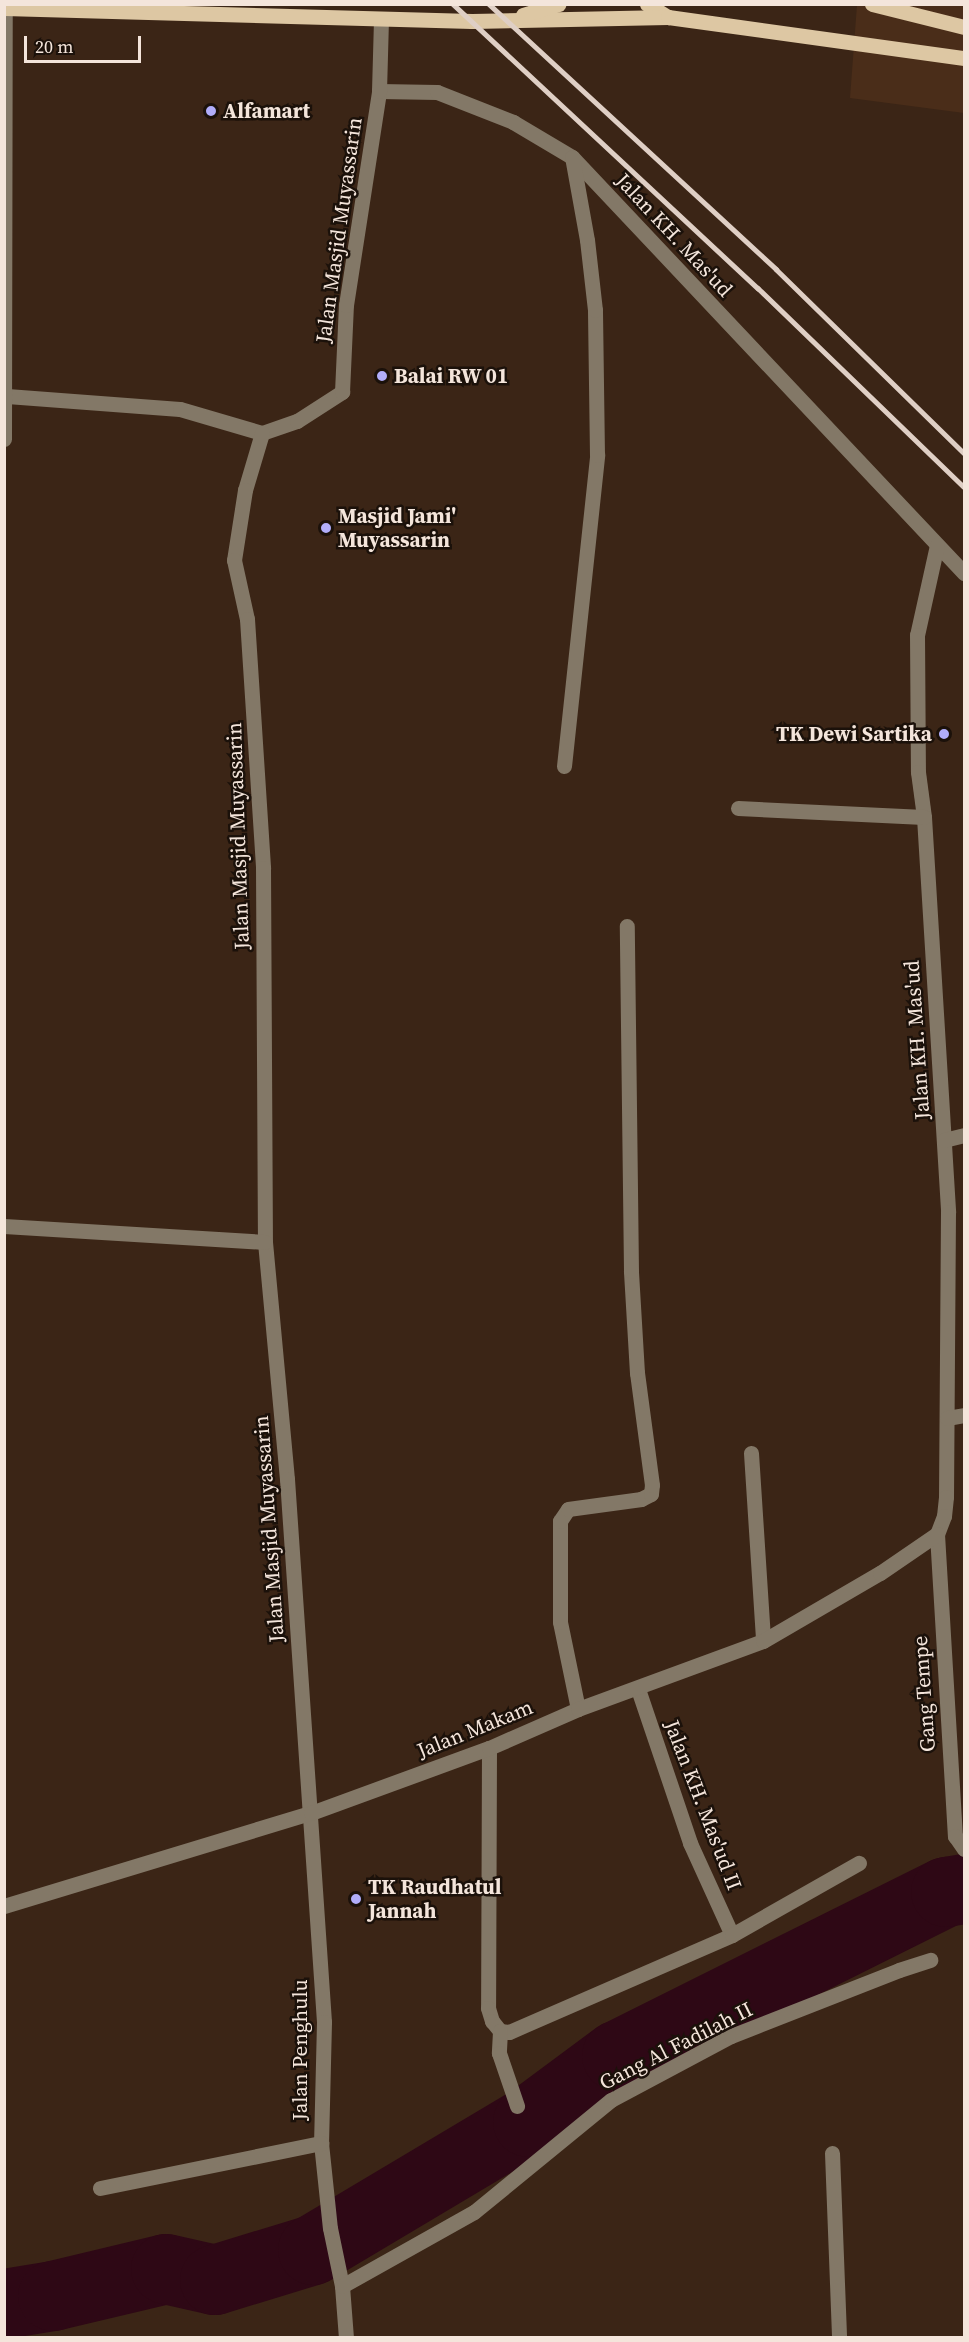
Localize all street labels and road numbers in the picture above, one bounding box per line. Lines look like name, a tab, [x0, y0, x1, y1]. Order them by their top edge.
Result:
street label: Jalan Masjid Muyassarin	[311, 116, 367, 344]
street label: Jalan KH. Mas'ud	[610, 168, 738, 302]
street label: Jalan Masjid Muyassarin	[221, 722, 255, 950]
street label: Jalan KH. Mas'ud	[899, 959, 935, 1121]
street label: Jalan Masjid Muyassarin	[248, 1415, 290, 1643]
street label: Gang Tempe	[907, 1635, 941, 1753]
street label: Jalan Makam	[414, 1694, 536, 1764]
street label: Jalan KH. Mas'ud II	[659, 1716, 747, 1894]
street label: Jalan Penghulu	[287, 1979, 313, 2121]
street label: Gang Al Fadilah II	[595, 1997, 757, 2095]

